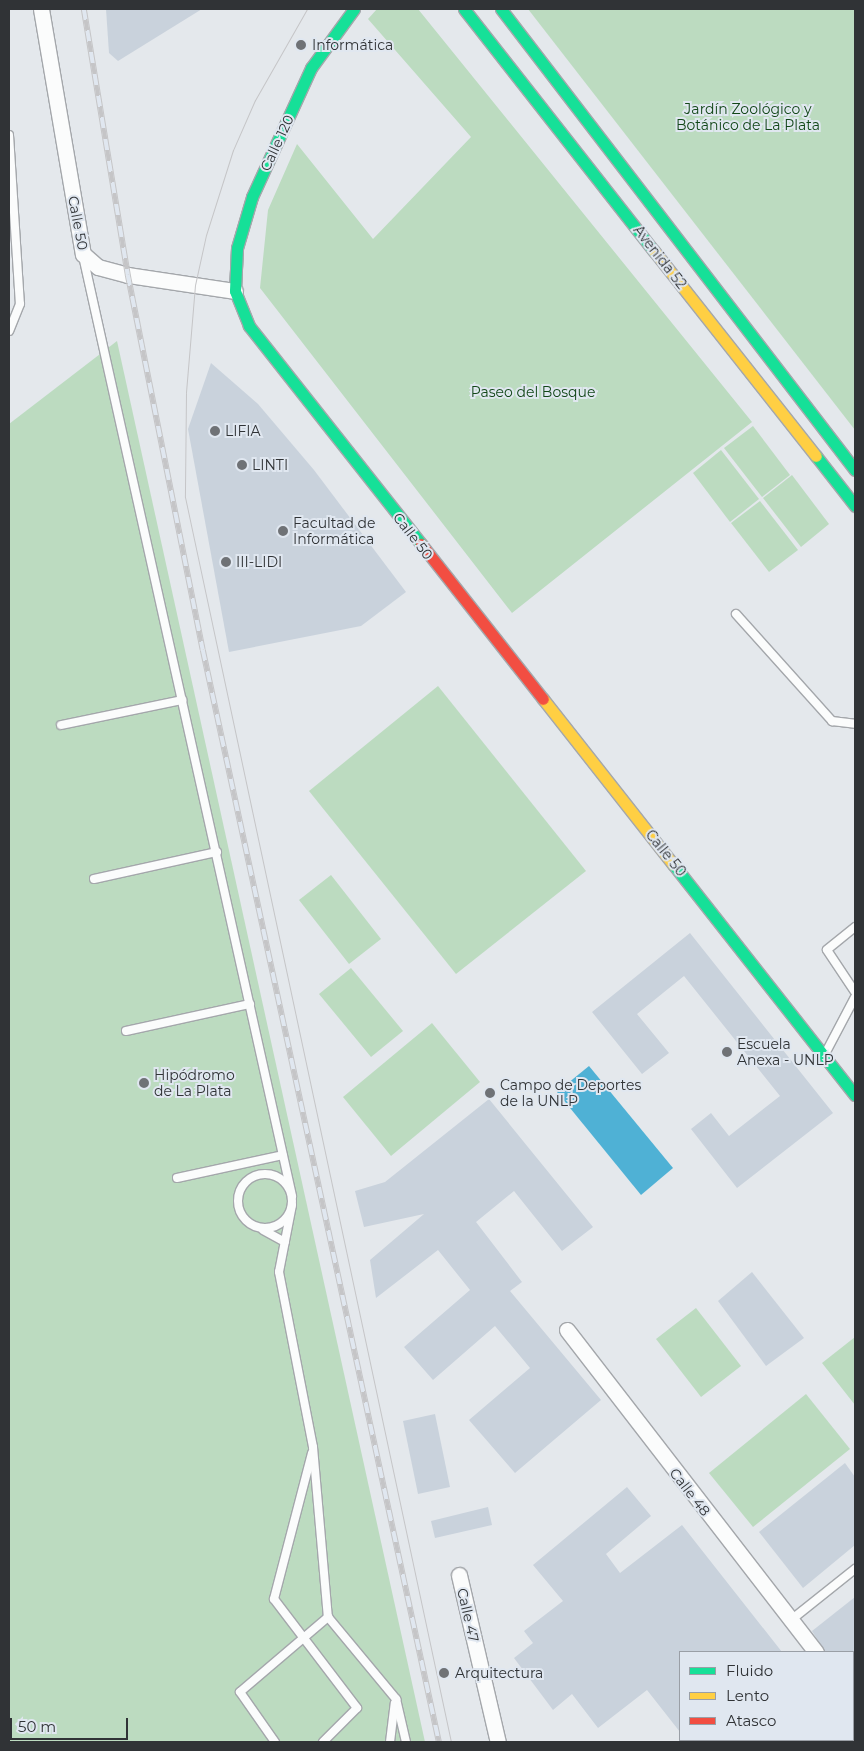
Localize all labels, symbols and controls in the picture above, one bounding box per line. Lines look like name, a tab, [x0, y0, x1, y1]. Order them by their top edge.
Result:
place label: Informática	[312, 37, 393, 53]
marker: Informática	[294, 38, 308, 52]
park label: Jardín Zoológico y Botánico de La Plata	[676, 101, 820, 134]
street label: Calle 120	[257, 112, 297, 174]
street label: Calle 50	[65, 194, 91, 252]
street label: Avenida 52	[630, 222, 690, 292]
park label: Paseo del Bosque	[471, 384, 595, 400]
place label: LIFIA	[225, 423, 261, 439]
marker: LIFIA	[209, 425, 221, 437]
place label: LINTI	[252, 457, 288, 473]
marker: LINTI	[236, 459, 248, 471]
street label: Calle 50	[389, 509, 437, 563]
place label: Facultad de Informática	[293, 515, 376, 548]
marker: Facultad de Informática	[277, 525, 289, 537]
place label: III-LIDI	[236, 554, 282, 570]
marker: III-LIDI	[220, 556, 232, 568]
street label: Calle 50	[642, 826, 690, 880]
place label: Escuela Anexa - UNLP	[737, 1036, 834, 1068]
marker: Escuela Anexa - UNLP	[721, 1046, 733, 1058]
place label: Hipódromo de La Plata	[154, 1067, 235, 1100]
marker: Hipódromo de La Plata	[138, 1077, 150, 1089]
place label: Campo de Deportes de la UNLP	[500, 1077, 641, 1110]
marker: Campo de Deportes de la UNLP	[484, 1087, 496, 1099]
street label: Calle 48	[666, 1465, 714, 1519]
street label: Calle 47	[454, 1587, 482, 1643]
legend	[679, 1651, 854, 1741]
text: Fluido	[726, 1661, 773, 1680]
place label: Arquitectura	[455, 1665, 543, 1681]
marker: Arquitectura	[437, 1666, 451, 1680]
text: Lento	[726, 1686, 769, 1705]
scale bar	[12, 1708, 130, 1740]
text: Atasco	[726, 1711, 776, 1730]
text: 50 m	[18, 1717, 56, 1736]

